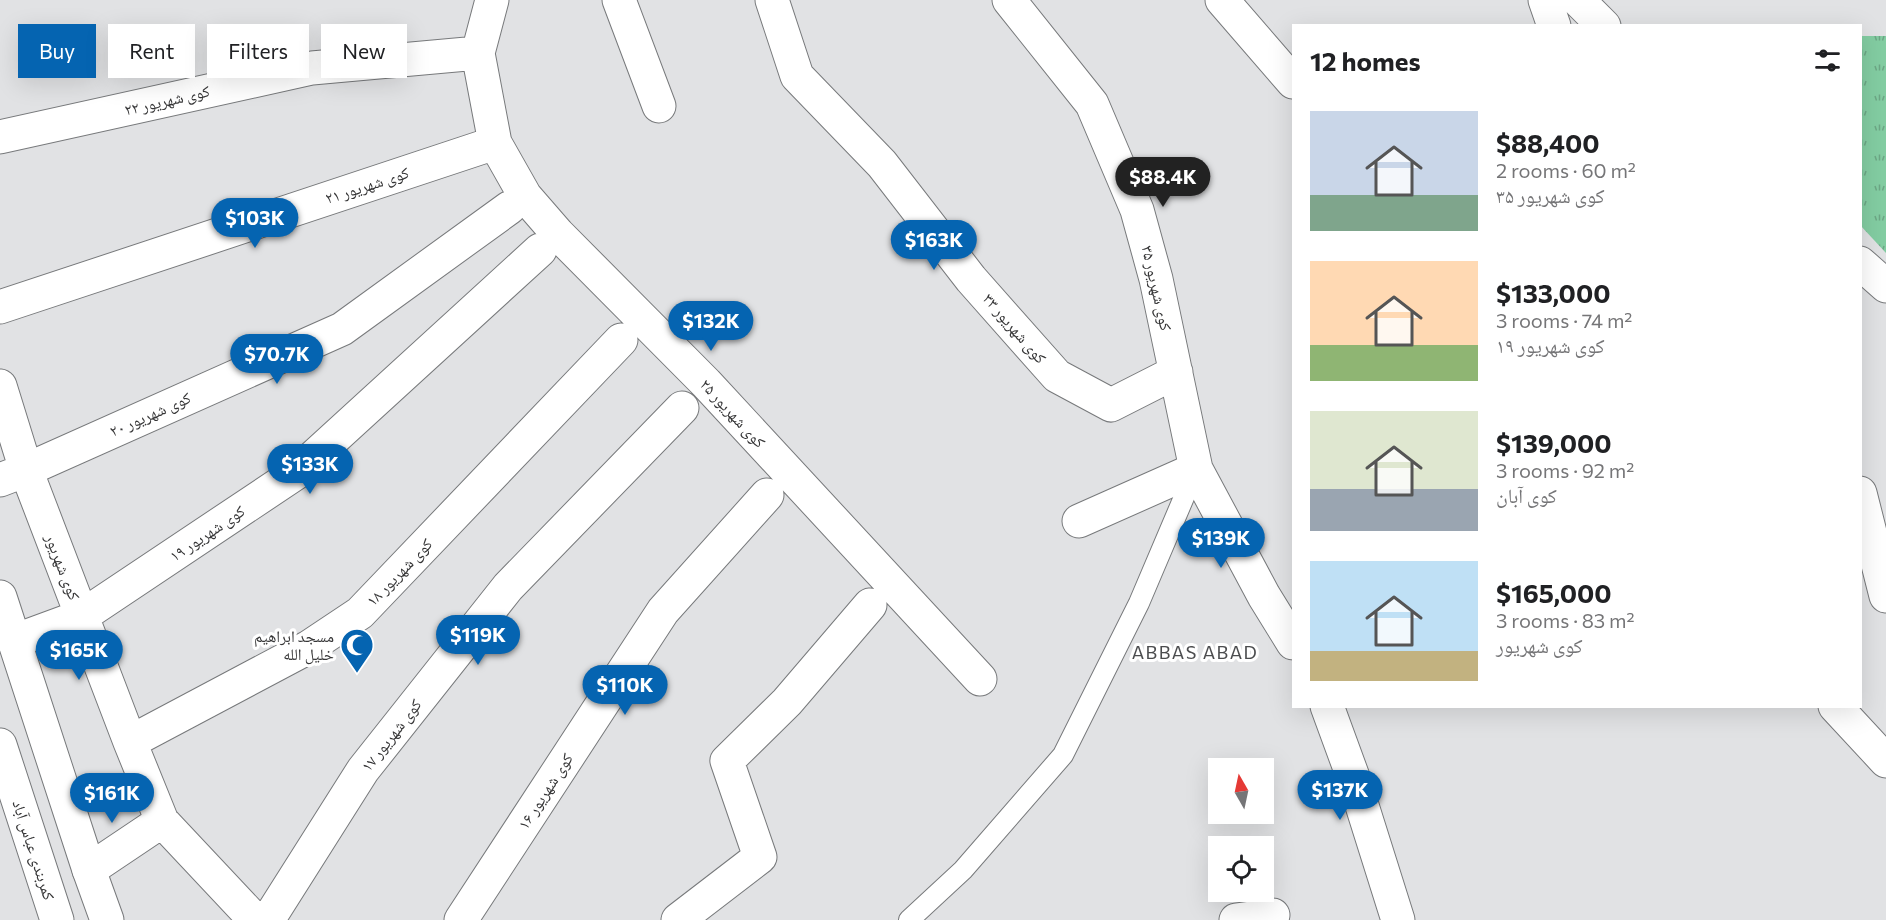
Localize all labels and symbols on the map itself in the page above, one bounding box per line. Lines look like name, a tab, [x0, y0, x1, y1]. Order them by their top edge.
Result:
street label: کوی شهریور ۲۲	[122, 80, 212, 120]
pin: $88.4K	[1114, 157, 1212, 208]
street label: کوی شهریور ۲۱	[323, 162, 412, 209]
pin: $103K	[213, 198, 297, 249]
pin: $163K	[892, 220, 976, 271]
street label: کوی شهریور ۳۵	[1137, 243, 1177, 333]
street label: کوی شهریور ۳۳	[978, 289, 1051, 368]
pin: $132K	[669, 301, 753, 352]
pin: $70.7K	[228, 334, 326, 385]
street label: کوی شهریور ۲۵	[695, 374, 770, 452]
street label: کوی شهریور ۲۰	[106, 387, 194, 442]
pin: $133K	[268, 444, 352, 495]
street label: کوی شهریور ۱۹	[165, 500, 249, 566]
pin: $139K	[1179, 518, 1263, 569]
street label: کوی شهریور	[40, 530, 85, 604]
street label: کوی شهریور ۱۸	[362, 534, 437, 611]
pin: $119K	[436, 615, 520, 666]
place label: مسجد ابراهیم خلیل الله	[254, 626, 334, 665]
mosque icon: مسجد ابراهیم خلیل الله	[339, 627, 375, 674]
pin: $165K	[37, 630, 121, 681]
district label: ABBAS ABAD	[1132, 641, 1258, 663]
pin: $110K	[583, 665, 667, 716]
street label: کوی شهریور ۱۷	[356, 694, 427, 776]
street label: کوی شهریور ۱۶	[513, 749, 578, 833]
north arrow	[1208, 758, 1274, 824]
pin: $137K	[1298, 770, 1382, 821]
pin: $161K	[70, 773, 154, 824]
street label: کمربندی عباس آباد	[7, 797, 60, 903]

